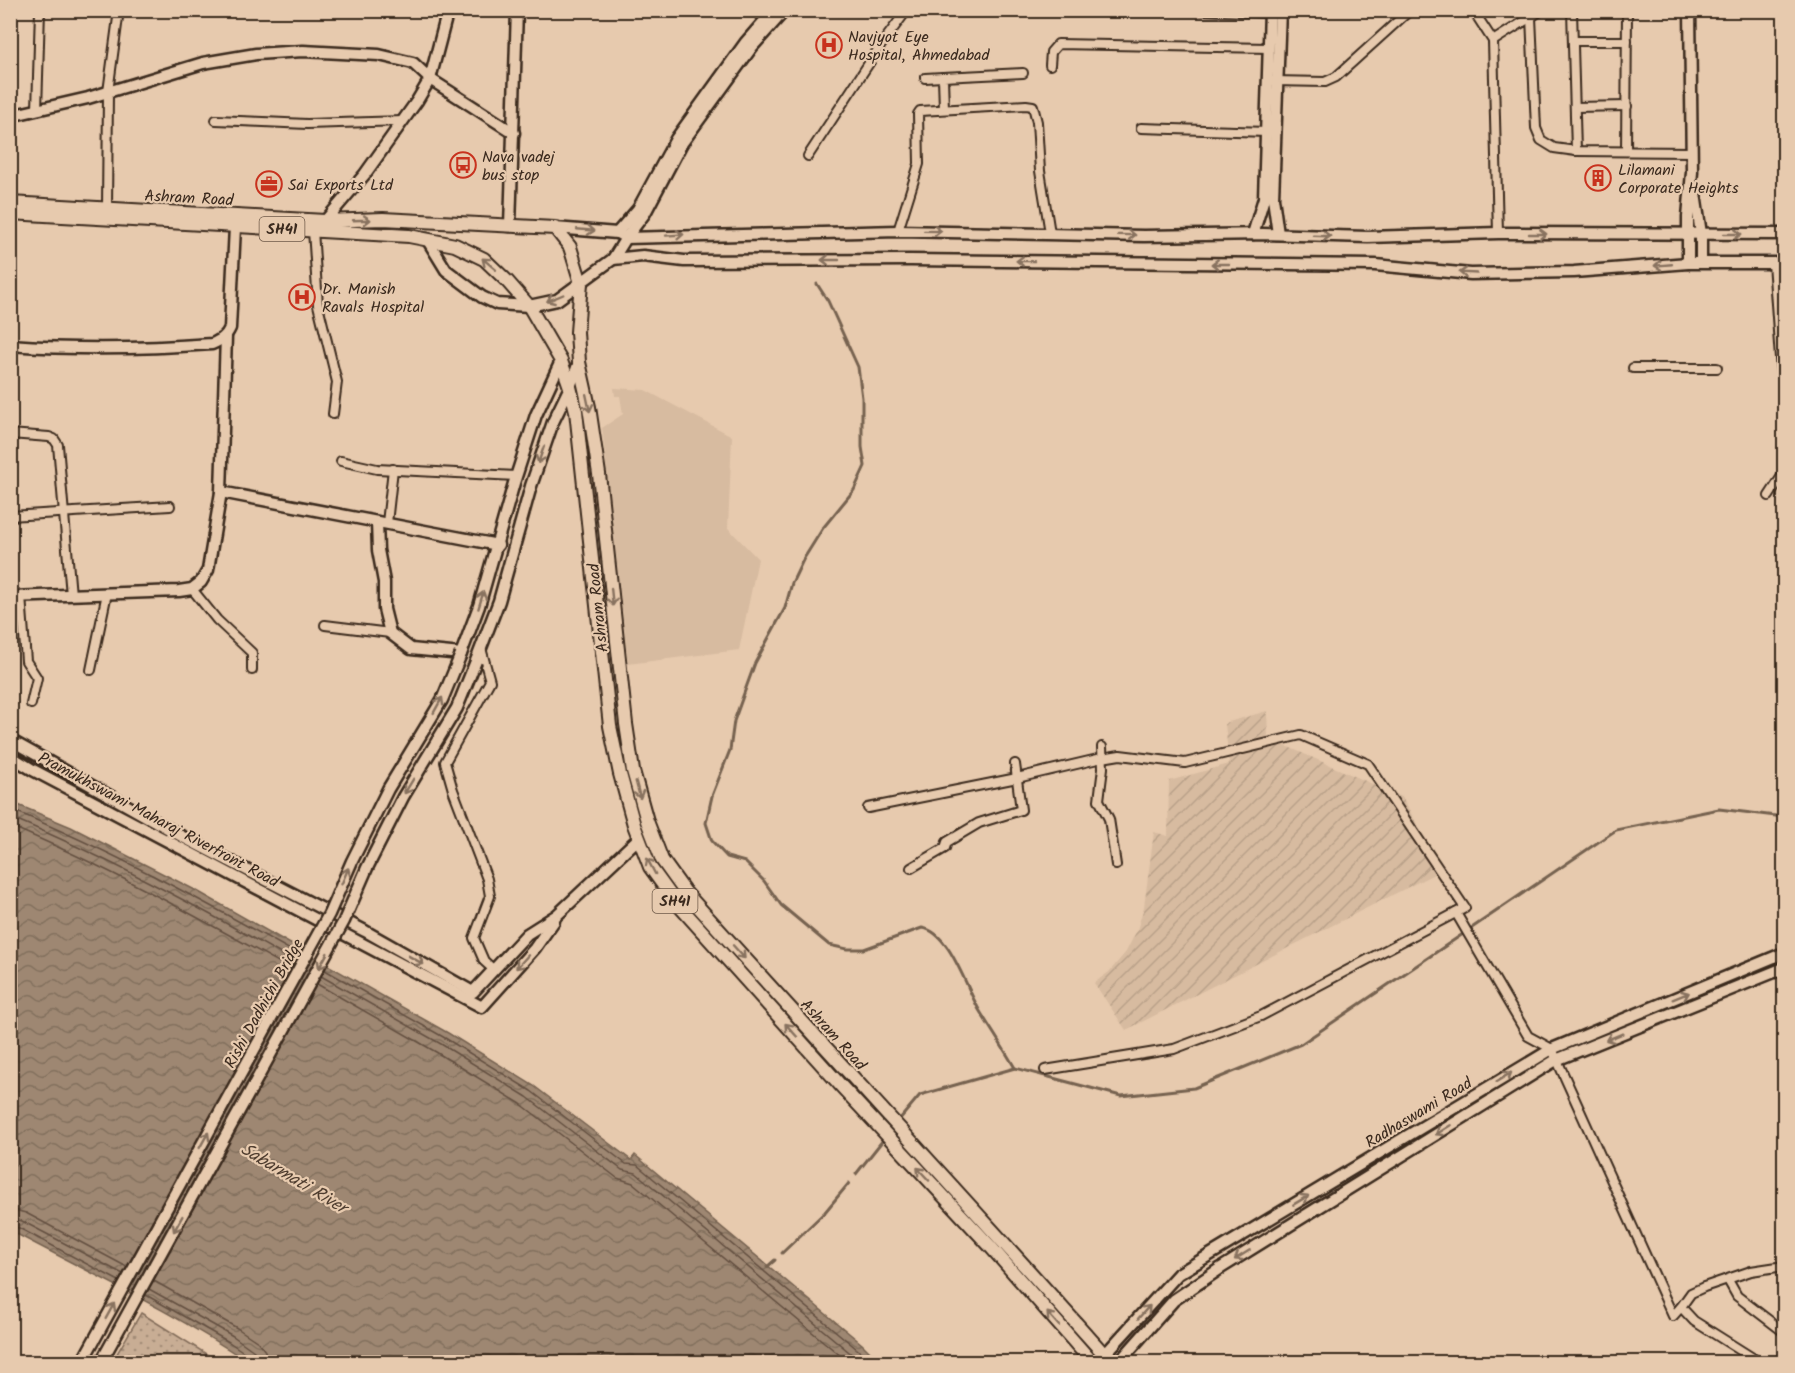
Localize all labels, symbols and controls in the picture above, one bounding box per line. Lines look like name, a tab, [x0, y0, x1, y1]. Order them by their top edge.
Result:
place label: Navjyot Eye Hospital, Ahmedabad	[848, 25, 991, 68]
hospital icon: Navjyot Eye Hospital, Ahmedabad	[814, 30, 844, 60]
place label: Nava vadej bus stop	[482, 145, 555, 188]
bus stop icon: Nava vadej bus stop	[448, 150, 478, 180]
place label: Lilamani Corporate Heights	[1618, 158, 1739, 201]
building icon: Lilamani Corporate Heights	[1583, 163, 1613, 193]
office icon: Sai Exports Ltd	[254, 169, 284, 199]
place label: Sai Exports Ltd	[288, 173, 394, 198]
street label: Ashram Road	[144, 184, 235, 213]
one-way arrow	[352, 214, 372, 225]
road number: SH41	[260, 217, 304, 241]
one-way arrow	[576, 225, 596, 236]
one-way arrow	[922, 225, 942, 237]
one-way arrow	[1527, 228, 1547, 240]
one-way arrow	[1722, 228, 1742, 240]
one-way arrow	[1117, 229, 1137, 241]
one-way arrow	[664, 230, 684, 241]
one-way arrow	[1311, 230, 1331, 241]
one-way arrow	[820, 254, 840, 266]
one-way arrow	[1015, 255, 1035, 267]
one-way arrow	[481, 257, 496, 271]
one-way arrow	[1210, 258, 1230, 270]
one-way arrow	[1654, 260, 1674, 271]
one-way arrow	[1459, 268, 1479, 279]
place label: Dr. Manish Ravals Hospital	[322, 277, 424, 320]
hospital icon: Dr. Manish Ravals Hospital	[287, 282, 317, 312]
one-way arrow	[547, 293, 565, 304]
one-way arrow	[583, 393, 594, 412]
one-way arrow	[535, 445, 546, 464]
street label: Ashram Road	[581, 561, 616, 653]
one-way arrow	[607, 586, 618, 606]
one-way arrow	[476, 591, 487, 610]
one-way arrow	[433, 697, 445, 714]
street label: Pramukhswami Maharaj Riverfront Road	[33, 746, 284, 895]
one-way arrow	[403, 777, 415, 794]
one-way arrow	[633, 780, 645, 799]
one-way arrow	[645, 858, 657, 875]
one-way arrow	[341, 867, 352, 885]
road number: SH41	[652, 889, 698, 913]
street label: Rishi Dadhichi Bridge	[218, 934, 310, 1073]
one-way arrow	[732, 945, 746, 960]
one-way arrow	[317, 952, 329, 969]
one-way arrow	[407, 954, 424, 966]
one-way arrow	[516, 954, 530, 969]
one-way arrow	[1671, 990, 1690, 1001]
street label: Ashram Road	[794, 994, 873, 1077]
one-way arrow	[784, 1023, 798, 1038]
one-way arrow	[1605, 1032, 1623, 1043]
street label: Radhaswami Road	[1360, 1071, 1478, 1155]
one-way arrow	[1495, 1071, 1512, 1083]
one-way arrow	[1435, 1125, 1452, 1137]
one-way arrow	[199, 1132, 210, 1150]
water label: Sabarmati River	[235, 1136, 355, 1225]
one-way arrow	[916, 1166, 930, 1181]
one-way arrow	[1292, 1194, 1309, 1206]
one-way arrow	[172, 1214, 183, 1232]
one-way arrow	[1234, 1250, 1251, 1262]
one-way arrow	[104, 1303, 116, 1320]
one-way arrow	[1137, 1305, 1151, 1320]
one-way arrow	[1046, 1312, 1060, 1327]

